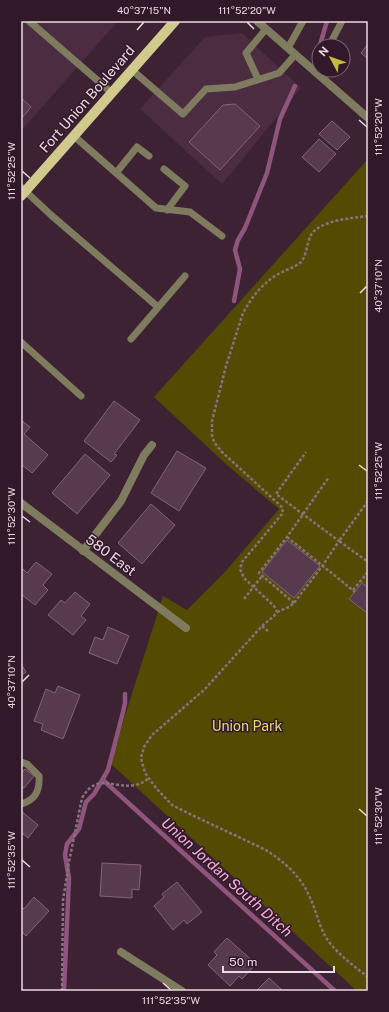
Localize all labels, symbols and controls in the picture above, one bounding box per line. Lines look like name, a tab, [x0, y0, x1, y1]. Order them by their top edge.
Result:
text: 40°37'15"N	[117, 4, 171, 16]
text: 111°52'20"W	[218, 4, 276, 16]
north arrow	[311, 38, 351, 78]
street label: Fort Union Boulevard	[36, 42, 138, 156]
text: N	[316, 44, 331, 59]
text: 111°52'20"W	[372, 98, 384, 156]
text: 111°52'25"W	[5, 142, 17, 200]
text: 40°37'10"N	[372, 259, 384, 313]
text: 111°52'25"W	[372, 442, 384, 500]
text: 111°52'30"W	[5, 487, 17, 545]
street label: 580 East	[83, 531, 139, 579]
text: 40°37'10"N	[5, 655, 17, 709]
park label: Union Park	[212, 718, 282, 734]
text: 111°52'30"W	[372, 787, 384, 845]
water label: Union Jordan South Ditch	[158, 814, 296, 940]
text: 111°52'35"W	[5, 830, 17, 889]
scale bar	[223, 948, 334, 974]
text: 50 m	[229, 955, 257, 969]
text: 111°52'35"W	[142, 994, 201, 1006]

